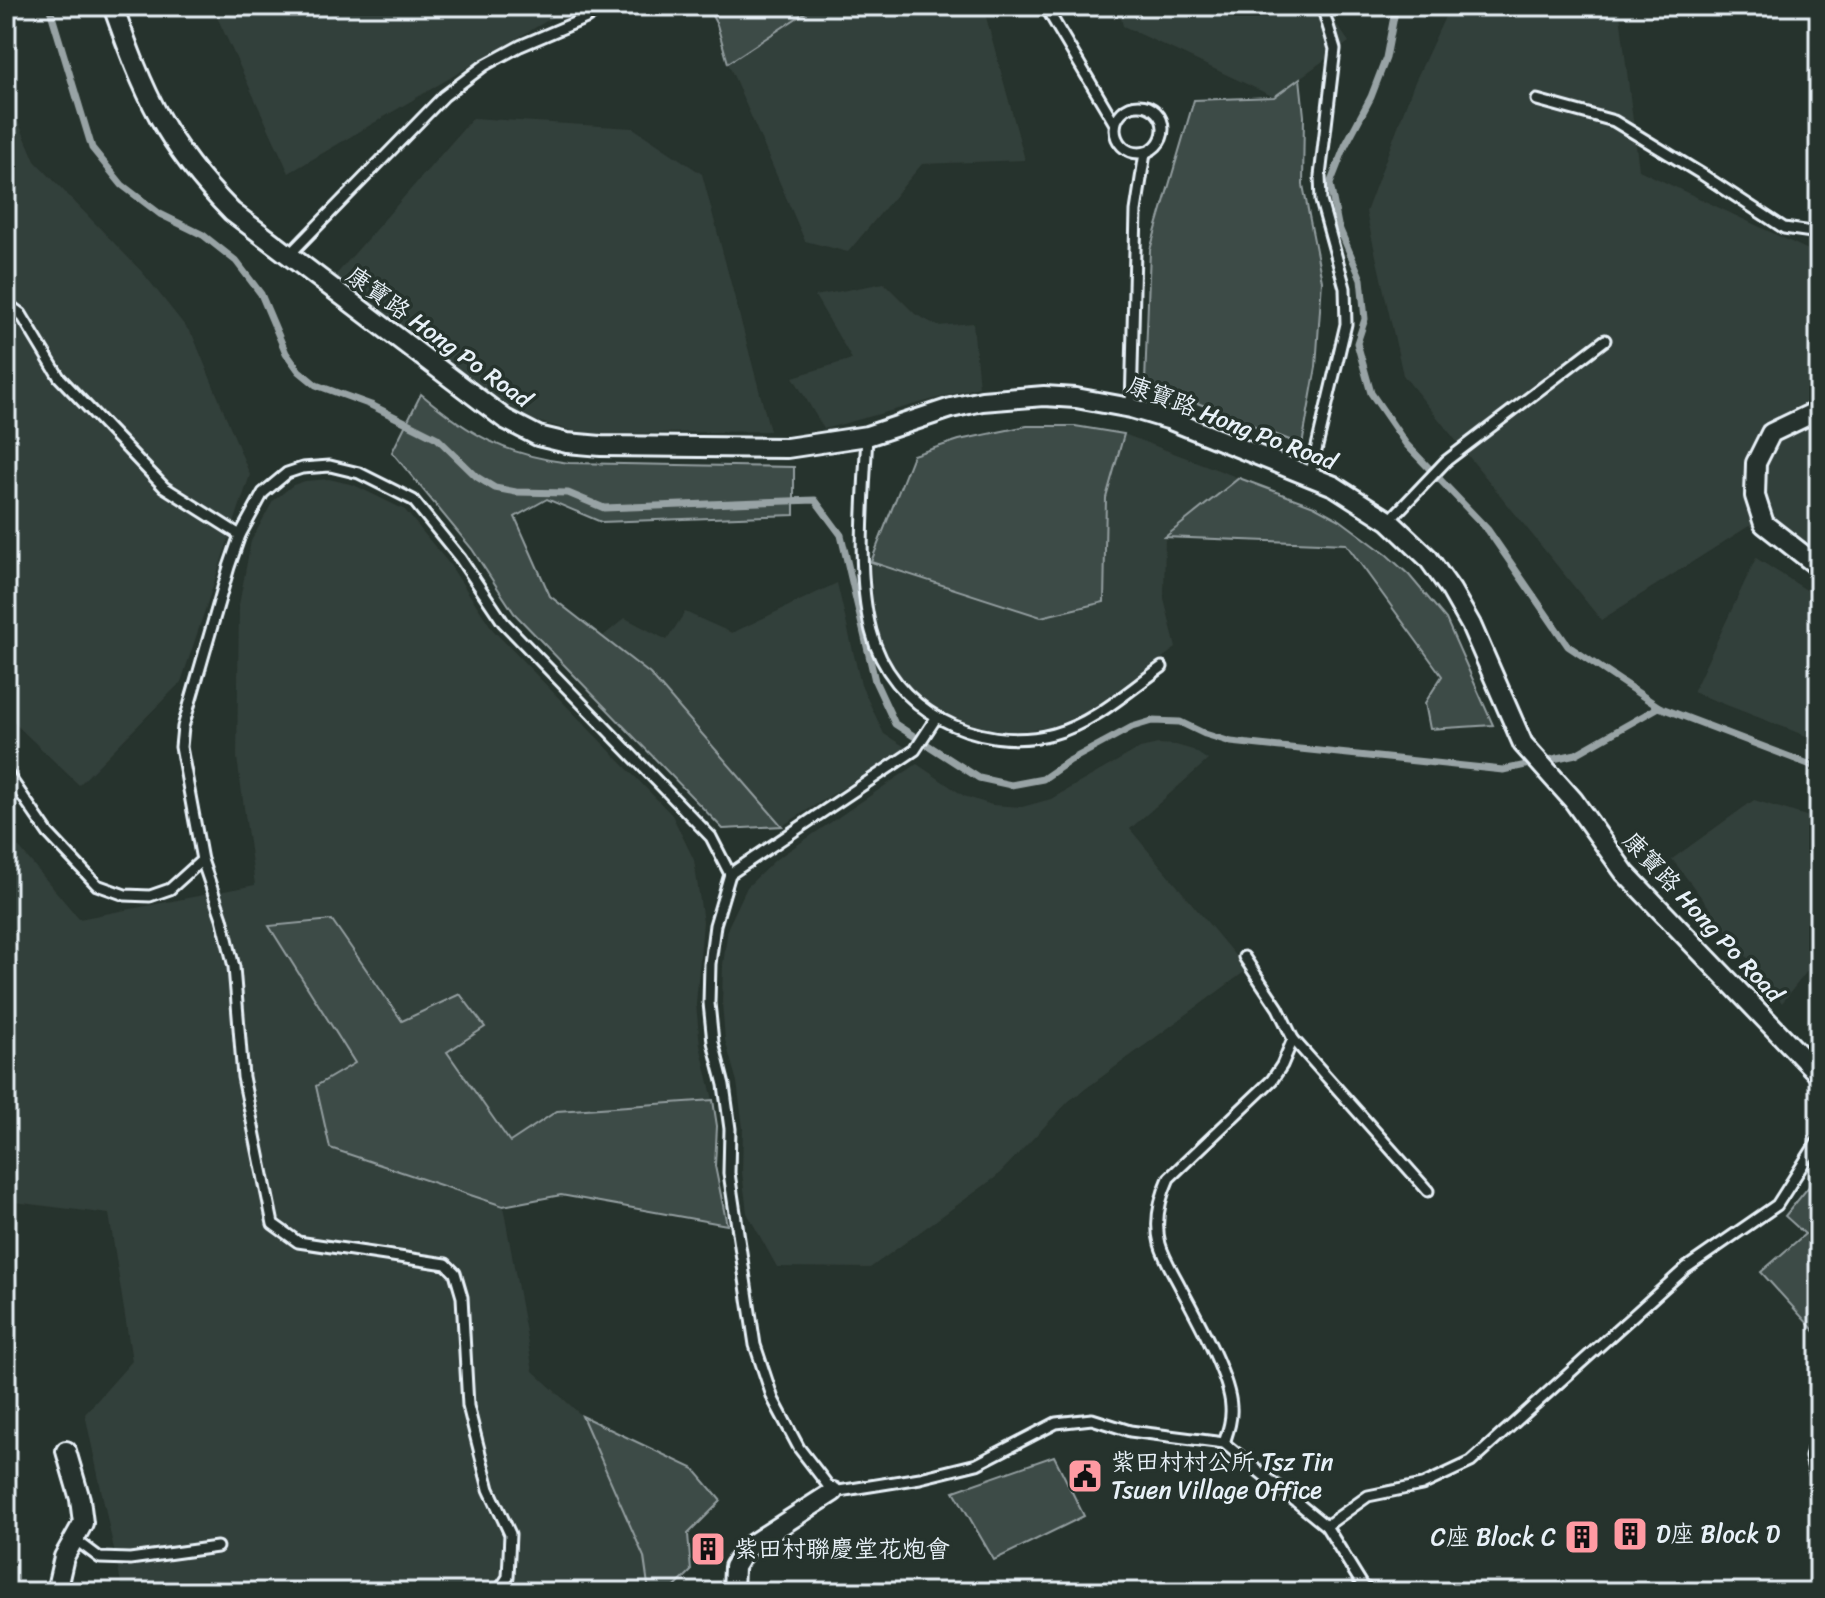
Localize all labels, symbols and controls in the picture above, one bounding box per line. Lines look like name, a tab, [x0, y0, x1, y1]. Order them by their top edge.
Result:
street label: 康寶路 Hong Po Road	[337, 255, 543, 421]
street label: 康寶路 Hong Po Road	[1121, 364, 1345, 483]
street label: 康寶路 Hong Po Road	[1612, 821, 1796, 1014]
place label: 紫田村村公所 Tsz Tin Tsuen Village Office	[1111, 1441, 1334, 1511]
public building icon: 紫田村村公所 Tsz Tin Tsuen Village Office	[1066, 1457, 1104, 1495]
place label: D座 Block D	[1656, 1513, 1781, 1555]
building icon: D座 Block D	[1611, 1515, 1649, 1553]
place label: C座 Block C	[1431, 1516, 1556, 1558]
building icon: C座 Block C	[1563, 1518, 1601, 1556]
place label: 紫田村聯慶堂花炮會	[734, 1528, 950, 1570]
building icon: 紫田村聯慶堂花炮會	[689, 1530, 727, 1568]

